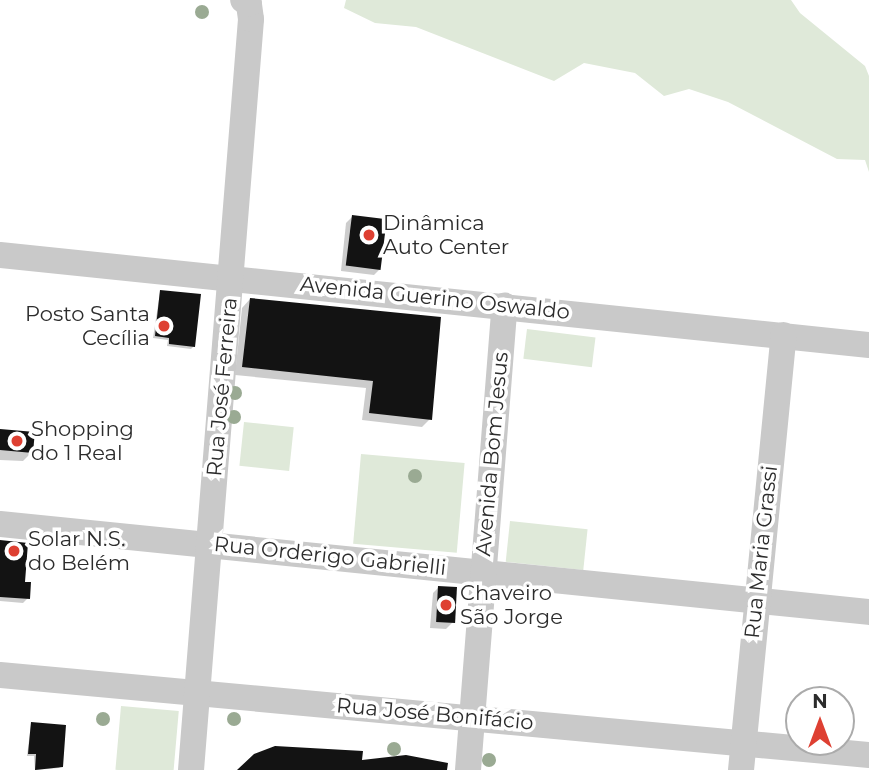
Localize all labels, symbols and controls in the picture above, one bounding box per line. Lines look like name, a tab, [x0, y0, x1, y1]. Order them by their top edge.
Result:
place label: Dinâmica Auto Center	[383, 210, 509, 260]
marker: Dinâmica Auto Center	[361, 227, 377, 243]
street label: Avenida Guerino Oswaldo	[299, 271, 571, 325]
street label: Rua José Ferreira	[202, 296, 242, 478]
place label: Posto Santa Cecília	[25, 301, 150, 351]
marker: Posto Santa Cecília	[156, 318, 172, 334]
street label: Avenida Bom Jesus	[471, 351, 513, 557]
place label: Shopping do 1 Real	[31, 416, 134, 466]
marker: Shopping do 1 Real	[9, 433, 25, 449]
street label: Rua Maria Grassi	[739, 464, 783, 640]
place label: Solar N.S. do Belém	[28, 526, 130, 576]
street label: Rua Orderigo Gabrielli	[213, 531, 447, 581]
marker: Solar N.S. do Belém	[6, 543, 22, 559]
place label: Chaveiro São Jorge	[460, 580, 563, 630]
marker: Chaveiro São Jorge	[438, 597, 454, 613]
north arrow	[785, 686, 855, 756]
text: N	[812, 690, 828, 713]
street label: Rua José Bonifácio	[335, 693, 535, 735]

